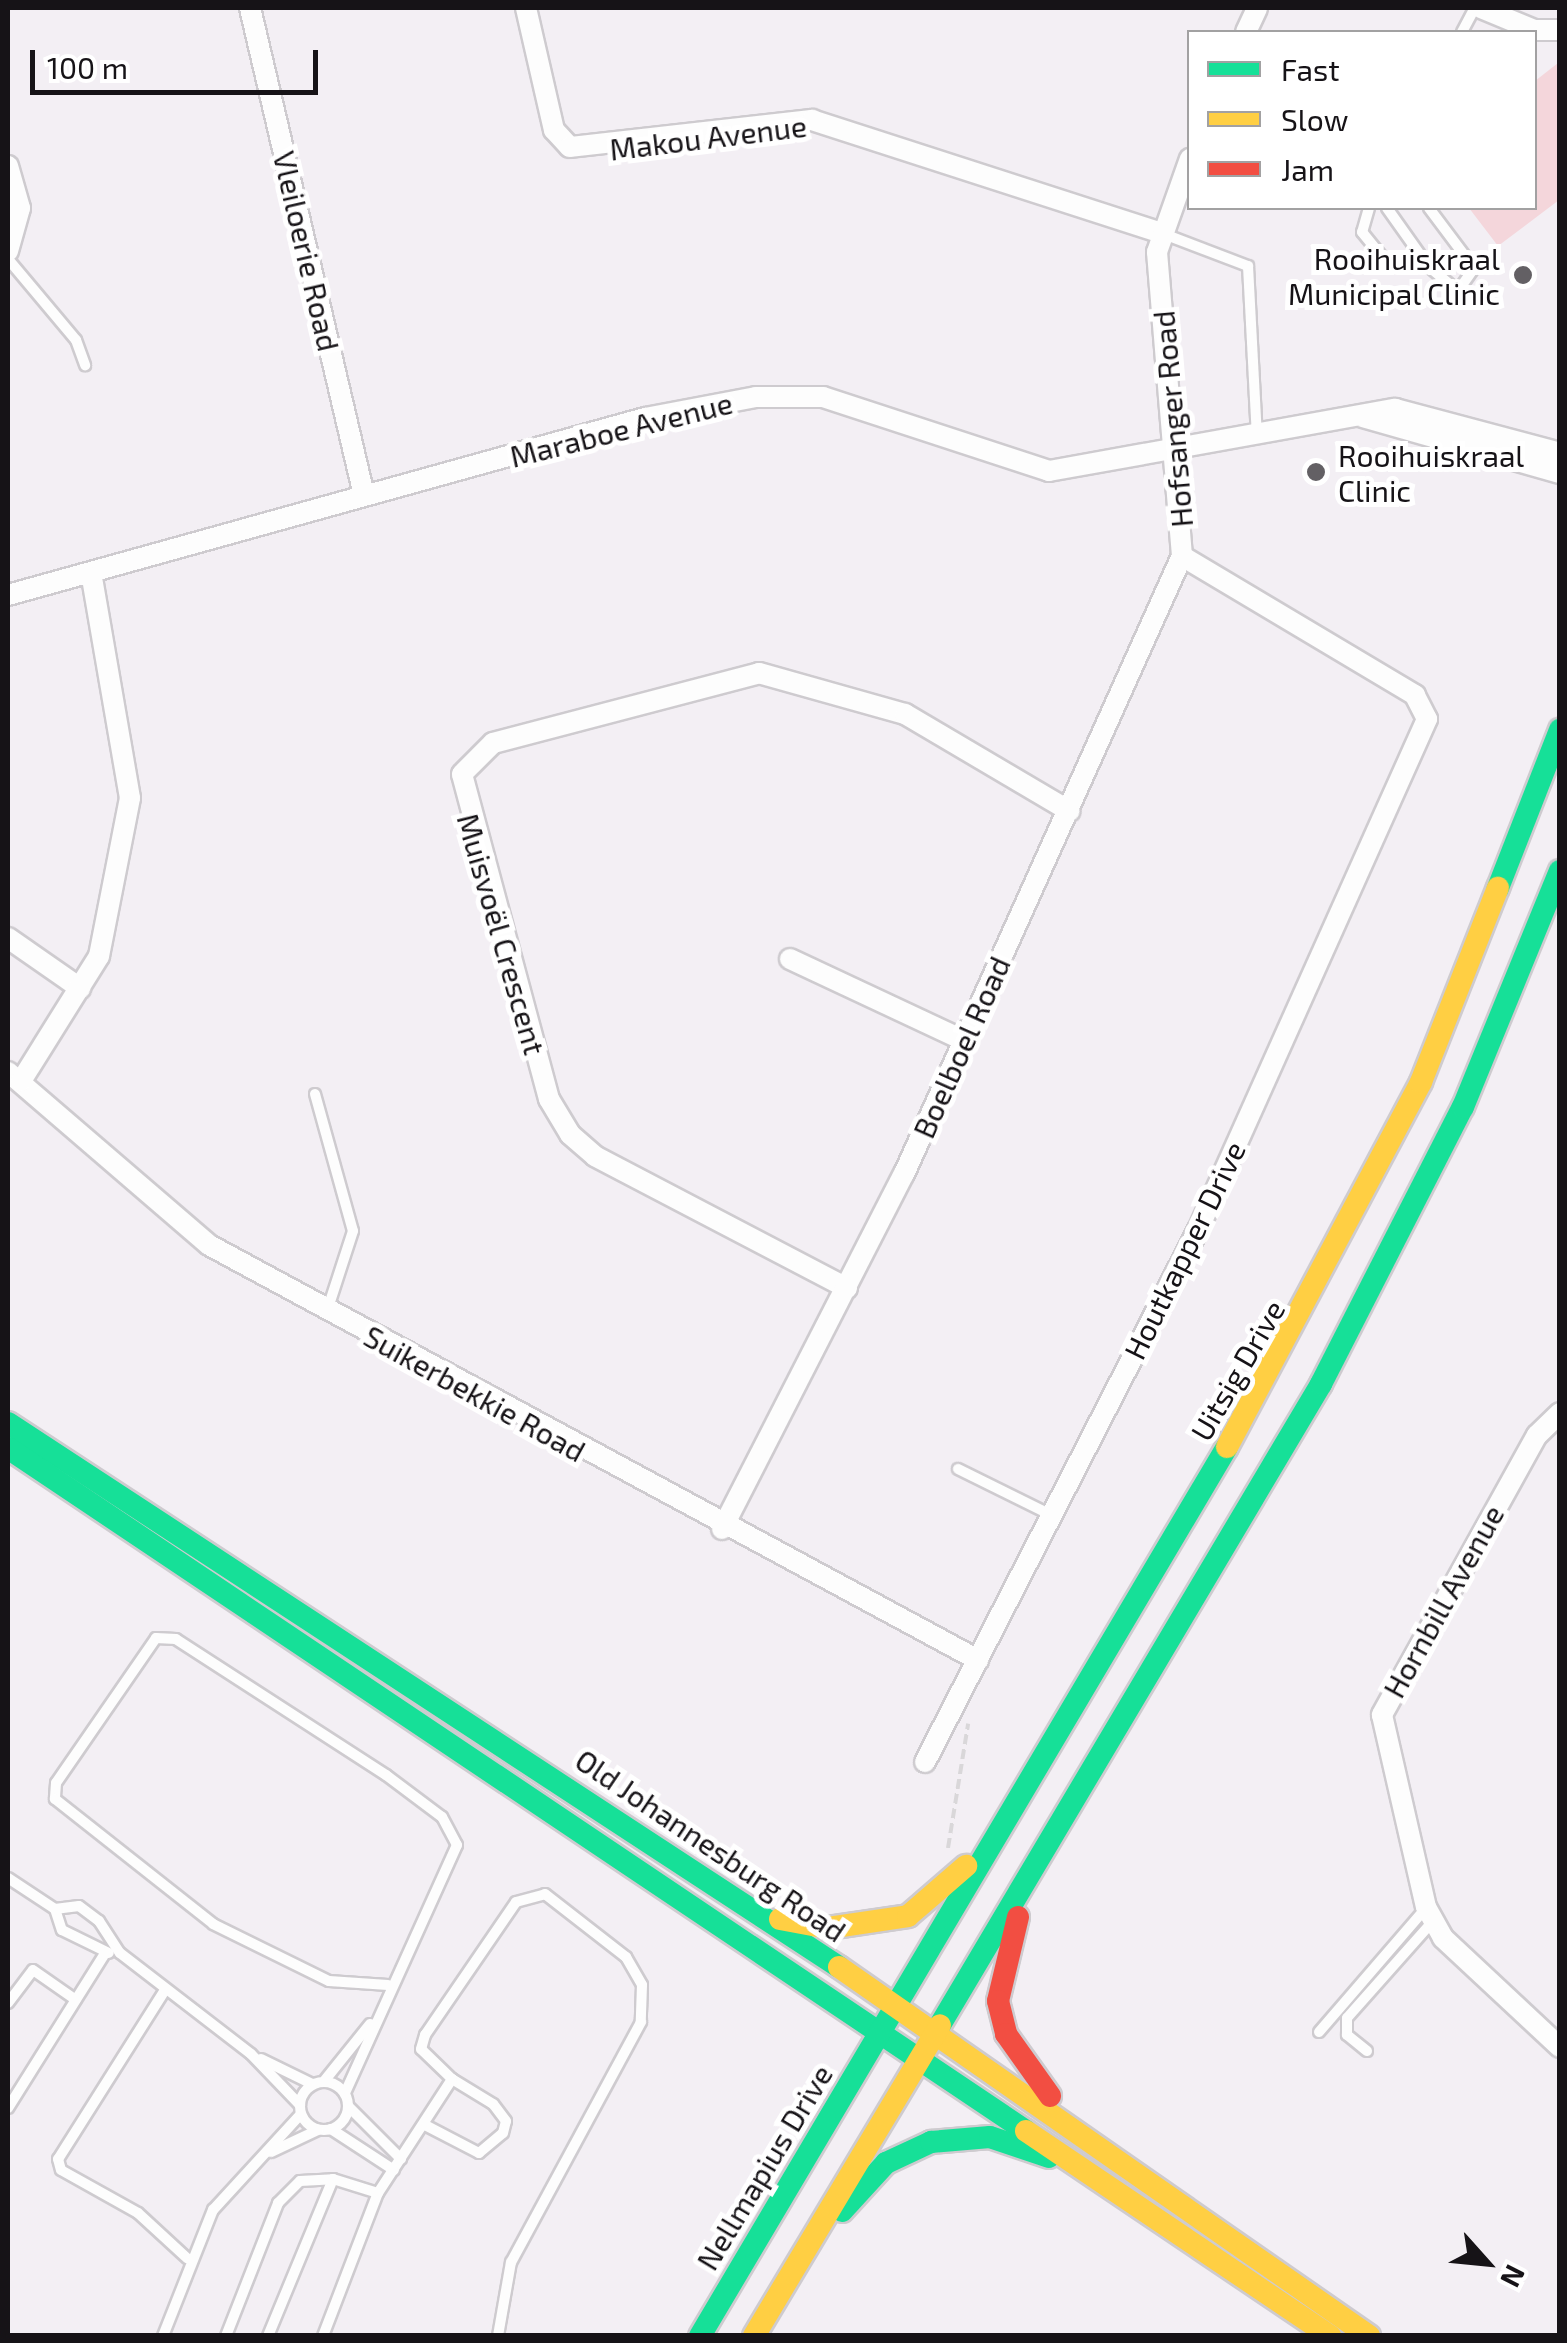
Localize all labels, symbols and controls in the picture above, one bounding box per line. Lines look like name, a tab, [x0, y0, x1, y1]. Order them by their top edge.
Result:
scale bar	[35, 30, 322, 92]
legend	[1187, 30, 1537, 210]
text: 100 m	[47, 49, 128, 85]
text: Fast	[1281, 51, 1340, 87]
text: Slow	[1281, 101, 1348, 137]
street label: Makou Avenue	[607, 107, 809, 167]
street label: Vleiloerie Road	[266, 147, 348, 355]
text: Jam	[1281, 151, 1334, 187]
place label: Rooihuiskraal Municipal Clinic	[1287, 240, 1500, 310]
marker: Rooihuiskraal Municipal Clinic	[1510, 262, 1536, 288]
street label: Hofsanger Road	[1145, 309, 1199, 529]
street label: Maraboe Avenue	[506, 384, 736, 474]
place label: Rooihuiskraal Clinic	[1338, 437, 1524, 508]
marker: Rooihuiskraal Clinic	[1303, 459, 1329, 485]
street label: Muisvoël Crescent	[450, 809, 554, 1059]
street label: Boelboel Road	[905, 950, 1017, 1144]
street label: Houtkapper Drive	[1116, 1135, 1252, 1365]
street label: Uitsig Drive	[1182, 1293, 1292, 1447]
street label: Suikerbekkie Road	[358, 1317, 592, 1469]
street label: Hornbill Avenue	[1375, 1498, 1511, 1704]
street label: Old Johannesburg Road	[569, 1741, 853, 1949]
street label: Nellmapius Drive	[689, 2058, 839, 2276]
north arrow	[1437, 2213, 1537, 2313]
text: N	[1494, 2260, 1533, 2293]

